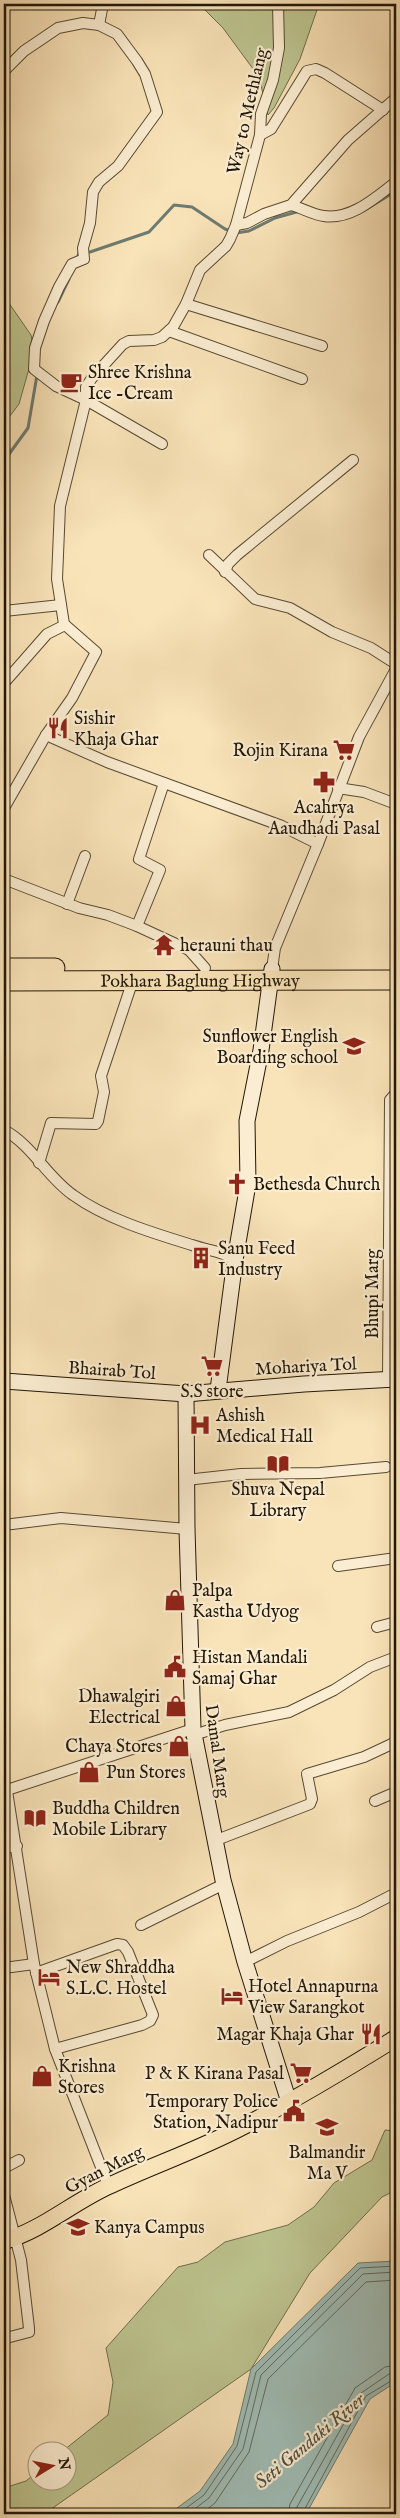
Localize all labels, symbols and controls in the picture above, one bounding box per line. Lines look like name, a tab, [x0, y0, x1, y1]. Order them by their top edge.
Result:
street label: Way to Methlang	[223, 46, 274, 177]
place label: Shree Krishna Ice -Cream	[88, 362, 192, 406]
cafe icon: Shree Krishna Ice -Cream	[58, 369, 84, 395]
place label: Sishir Khaja Ghar	[74, 708, 159, 752]
restaurant icon: Sishir Khaja Ghar	[45, 715, 71, 741]
supermarket icon: Rojin Kirana	[331, 737, 357, 763]
place label: Rojin Kirana	[233, 740, 328, 763]
pharmacy icon: Acahrya Aaudhadi Pasal	[311, 769, 337, 795]
place label: Acahrya Aaudhadi Pasal	[267, 797, 380, 841]
temple icon: herauni thau	[151, 932, 177, 958]
place label: herauni thau	[180, 935, 273, 958]
street label: Pokhara Baglung Highway	[100, 970, 300, 994]
place label: Sunflower English Boarding school	[203, 1026, 338, 1070]
school or university icon: Sunflower English Boarding school	[341, 1033, 367, 1059]
church icon: Bethesda Church	[224, 1171, 250, 1197]
place label: Bethesda Church	[253, 1174, 381, 1197]
place label: Sanu Feed Industry	[218, 1238, 296, 1282]
building icon: Sanu Feed Industry	[188, 1245, 214, 1271]
street label: Bhupi Marg	[362, 1249, 385, 1339]
supermarket icon: S.S store	[199, 1353, 225, 1379]
street label: Mohariya Tol	[255, 1353, 357, 1382]
street label: Bhairab Tol	[67, 1357, 157, 1386]
place label: S.S store	[180, 1381, 244, 1404]
place label: Ashish Medical Hall	[215, 1405, 313, 1449]
hospital icon: Ashish Medical Hall	[187, 1412, 213, 1438]
library icon: Shuva Nepal Library	[265, 1451, 291, 1477]
place label: Shuva Nepal Library	[231, 1479, 325, 1523]
place label: Palpa Kastha Udyog	[192, 1580, 299, 1624]
shop icon: Palpa Kastha Udyog	[162, 1587, 188, 1613]
place label: Histan Mandali Samaj Ghar	[192, 1647, 308, 1691]
public building icon: Histan Mandali Samaj Ghar	[162, 1654, 188, 1680]
place label: Dhawalgiri Electrical	[78, 1686, 160, 1730]
shop icon: Dhawalgiri Electrical	[163, 1693, 189, 1719]
street label: Damal Marg	[199, 1703, 234, 1800]
shop icon: Chaya Stores	[166, 1733, 192, 1759]
place label: Chaya Stores	[65, 1736, 162, 1759]
shop icon: Pun Stores	[76, 1759, 102, 1785]
place label: Pun Stores	[106, 1762, 185, 1785]
place label: Buddha Children Mobile Library	[52, 1798, 180, 1842]
library icon: Buddha Children Mobile Library	[22, 1805, 48, 1831]
place label: New Shraddha S.L.C. Hostel	[66, 1957, 175, 2001]
hotel icon: New Shraddha S.L.C. Hostel	[36, 1964, 62, 1990]
place label: Hotel Annapurna View Sarangkot	[247, 1976, 378, 2020]
hotel icon: Hotel Annapurna View Sarangkot	[219, 1983, 245, 2009]
restaurant icon: Magar Khaja Ghar	[358, 2021, 384, 2047]
place label: Magar Khaja Ghar	[217, 2024, 354, 2047]
place label: Krishna Stores	[58, 2056, 116, 2100]
supermarket icon: P & K Kirana Pasal	[288, 2060, 314, 2086]
shop icon: Krishna Stores	[29, 2063, 55, 2089]
place label: P & K Kirana Pasal	[145, 2063, 284, 2086]
place label: Temporary Police Station, Nadipur	[146, 2091, 278, 2135]
public building icon: Temporary Police Station, Nadipur	[281, 2098, 307, 2124]
school or university icon: Balmandir Ma V	[314, 2114, 340, 2140]
street label: Gyan Marg	[61, 2141, 148, 2200]
place label: Balmandir Ma V	[289, 2142, 366, 2186]
school or university icon: Kanya Campus	[65, 2214, 91, 2240]
place label: Kanya Campus	[94, 2217, 205, 2240]
water label: Seti Gandaki River	[250, 2388, 371, 2495]
north arrow	[28, 2440, 78, 2490]
text: N	[54, 2455, 74, 2471]

